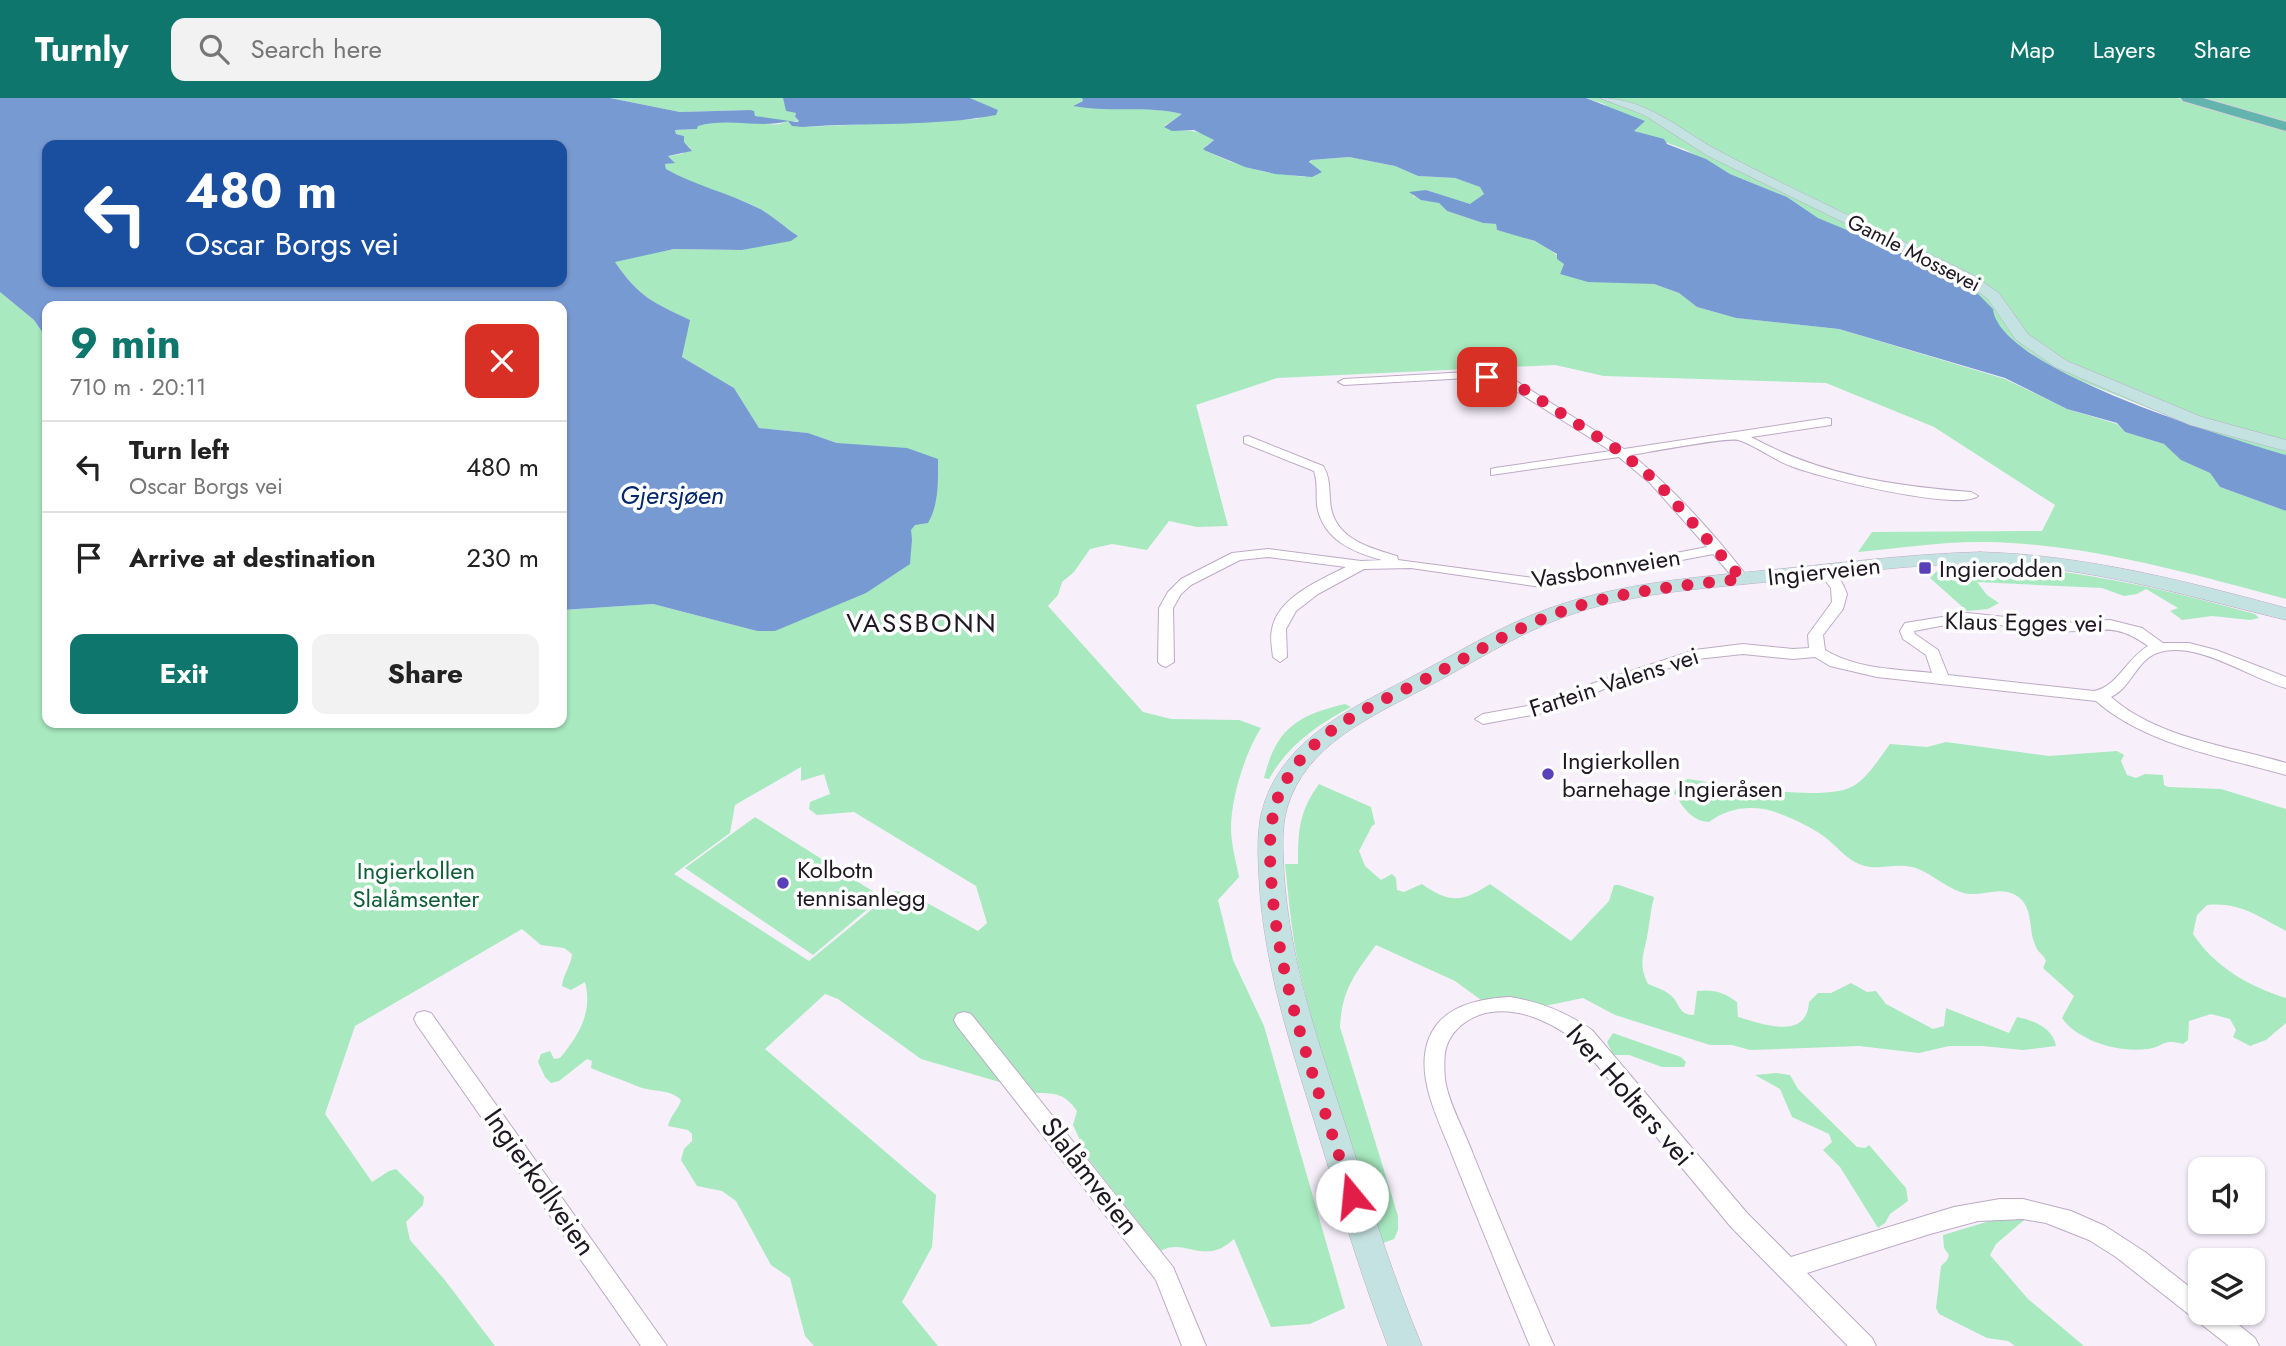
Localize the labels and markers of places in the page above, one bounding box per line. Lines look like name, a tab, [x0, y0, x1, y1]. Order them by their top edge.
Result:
pin	[1457, 347, 1517, 407]
place label: Ingierodden	[1939, 551, 2063, 586]
marker: Ingierodden	[1917, 560, 1933, 576]
place label: Ingierkollen barnehage Ingieråsen	[1562, 743, 1783, 806]
marker: Ingierkollen barnehage Ingieråsen	[1540, 766, 1556, 782]
place label: Kolbotn tennisanlegg	[797, 852, 926, 915]
marker: Kolbotn tennisanlegg	[775, 875, 791, 891]

